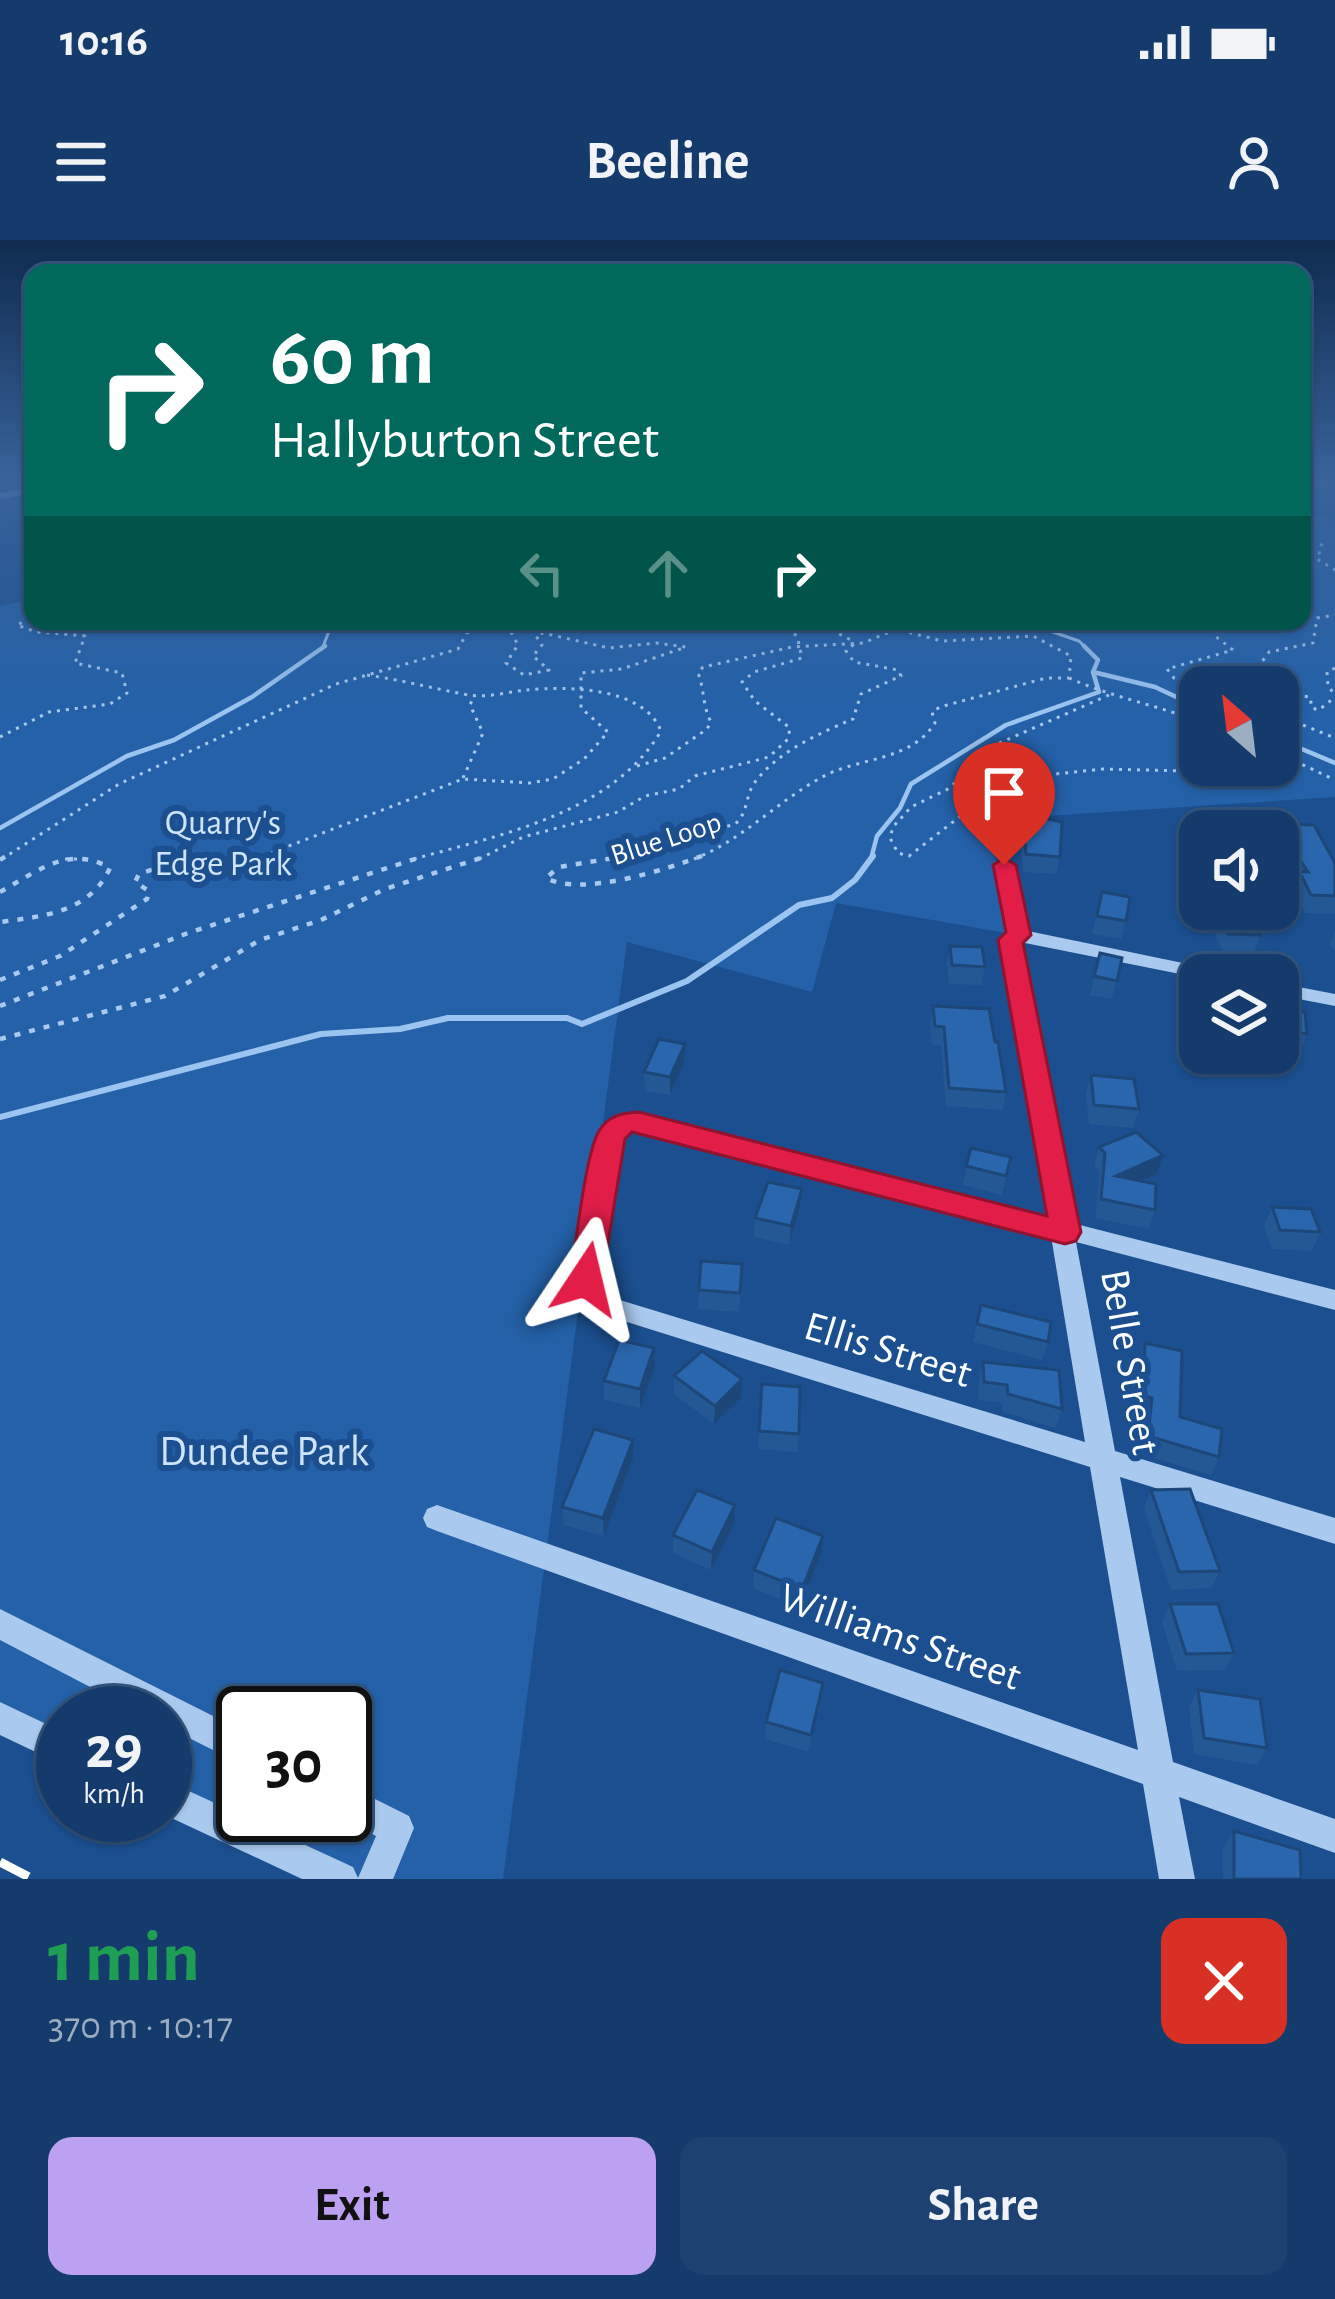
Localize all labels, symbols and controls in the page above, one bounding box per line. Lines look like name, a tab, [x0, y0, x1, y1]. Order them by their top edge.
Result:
text: 10:16	[60, 19, 148, 64]
icon: menu	[48, 129, 114, 195]
icon: person	[1221, 129, 1287, 195]
text: Beeline	[585, 135, 750, 189]
icon: right	[72, 312, 228, 468]
text: 60 m	[270, 316, 435, 400]
text: Hallyburton Street	[270, 414, 659, 468]
icon: left	[509, 540, 575, 606]
icon: ahead	[635, 540, 701, 606]
icon: right	[761, 540, 827, 606]
north arrow	[1179, 666, 1299, 786]
map controls	[1179, 666, 1299, 1074]
pin	[953, 742, 1055, 865]
icon: arrive	[971, 760, 1037, 826]
park label: Quarry's Edge Park	[154, 805, 292, 882]
street label: Blue Loop	[607, 807, 725, 871]
button: sound	[1179, 810, 1299, 930]
button: layers	[1179, 954, 1299, 1074]
position arrow	[523, 1216, 649, 1342]
street label: Belle Street	[1093, 1266, 1167, 1458]
street label: Ellis Street	[799, 1305, 977, 1395]
park label: Dundee Park	[159, 1431, 369, 1473]
street label: Williams Street	[774, 1576, 1026, 1698]
speed limit sign: 30	[216, 1686, 372, 1842]
text: 29	[85, 1719, 143, 1779]
text: km/h	[83, 1779, 145, 1809]
button: close	[1161, 1918, 1287, 2044]
text: 1 min	[48, 1922, 200, 1994]
text: 370 m · 10:17	[48, 2007, 233, 2046]
button: Exit	[48, 2137, 656, 2275]
button: Share	[680, 2137, 1287, 2275]

